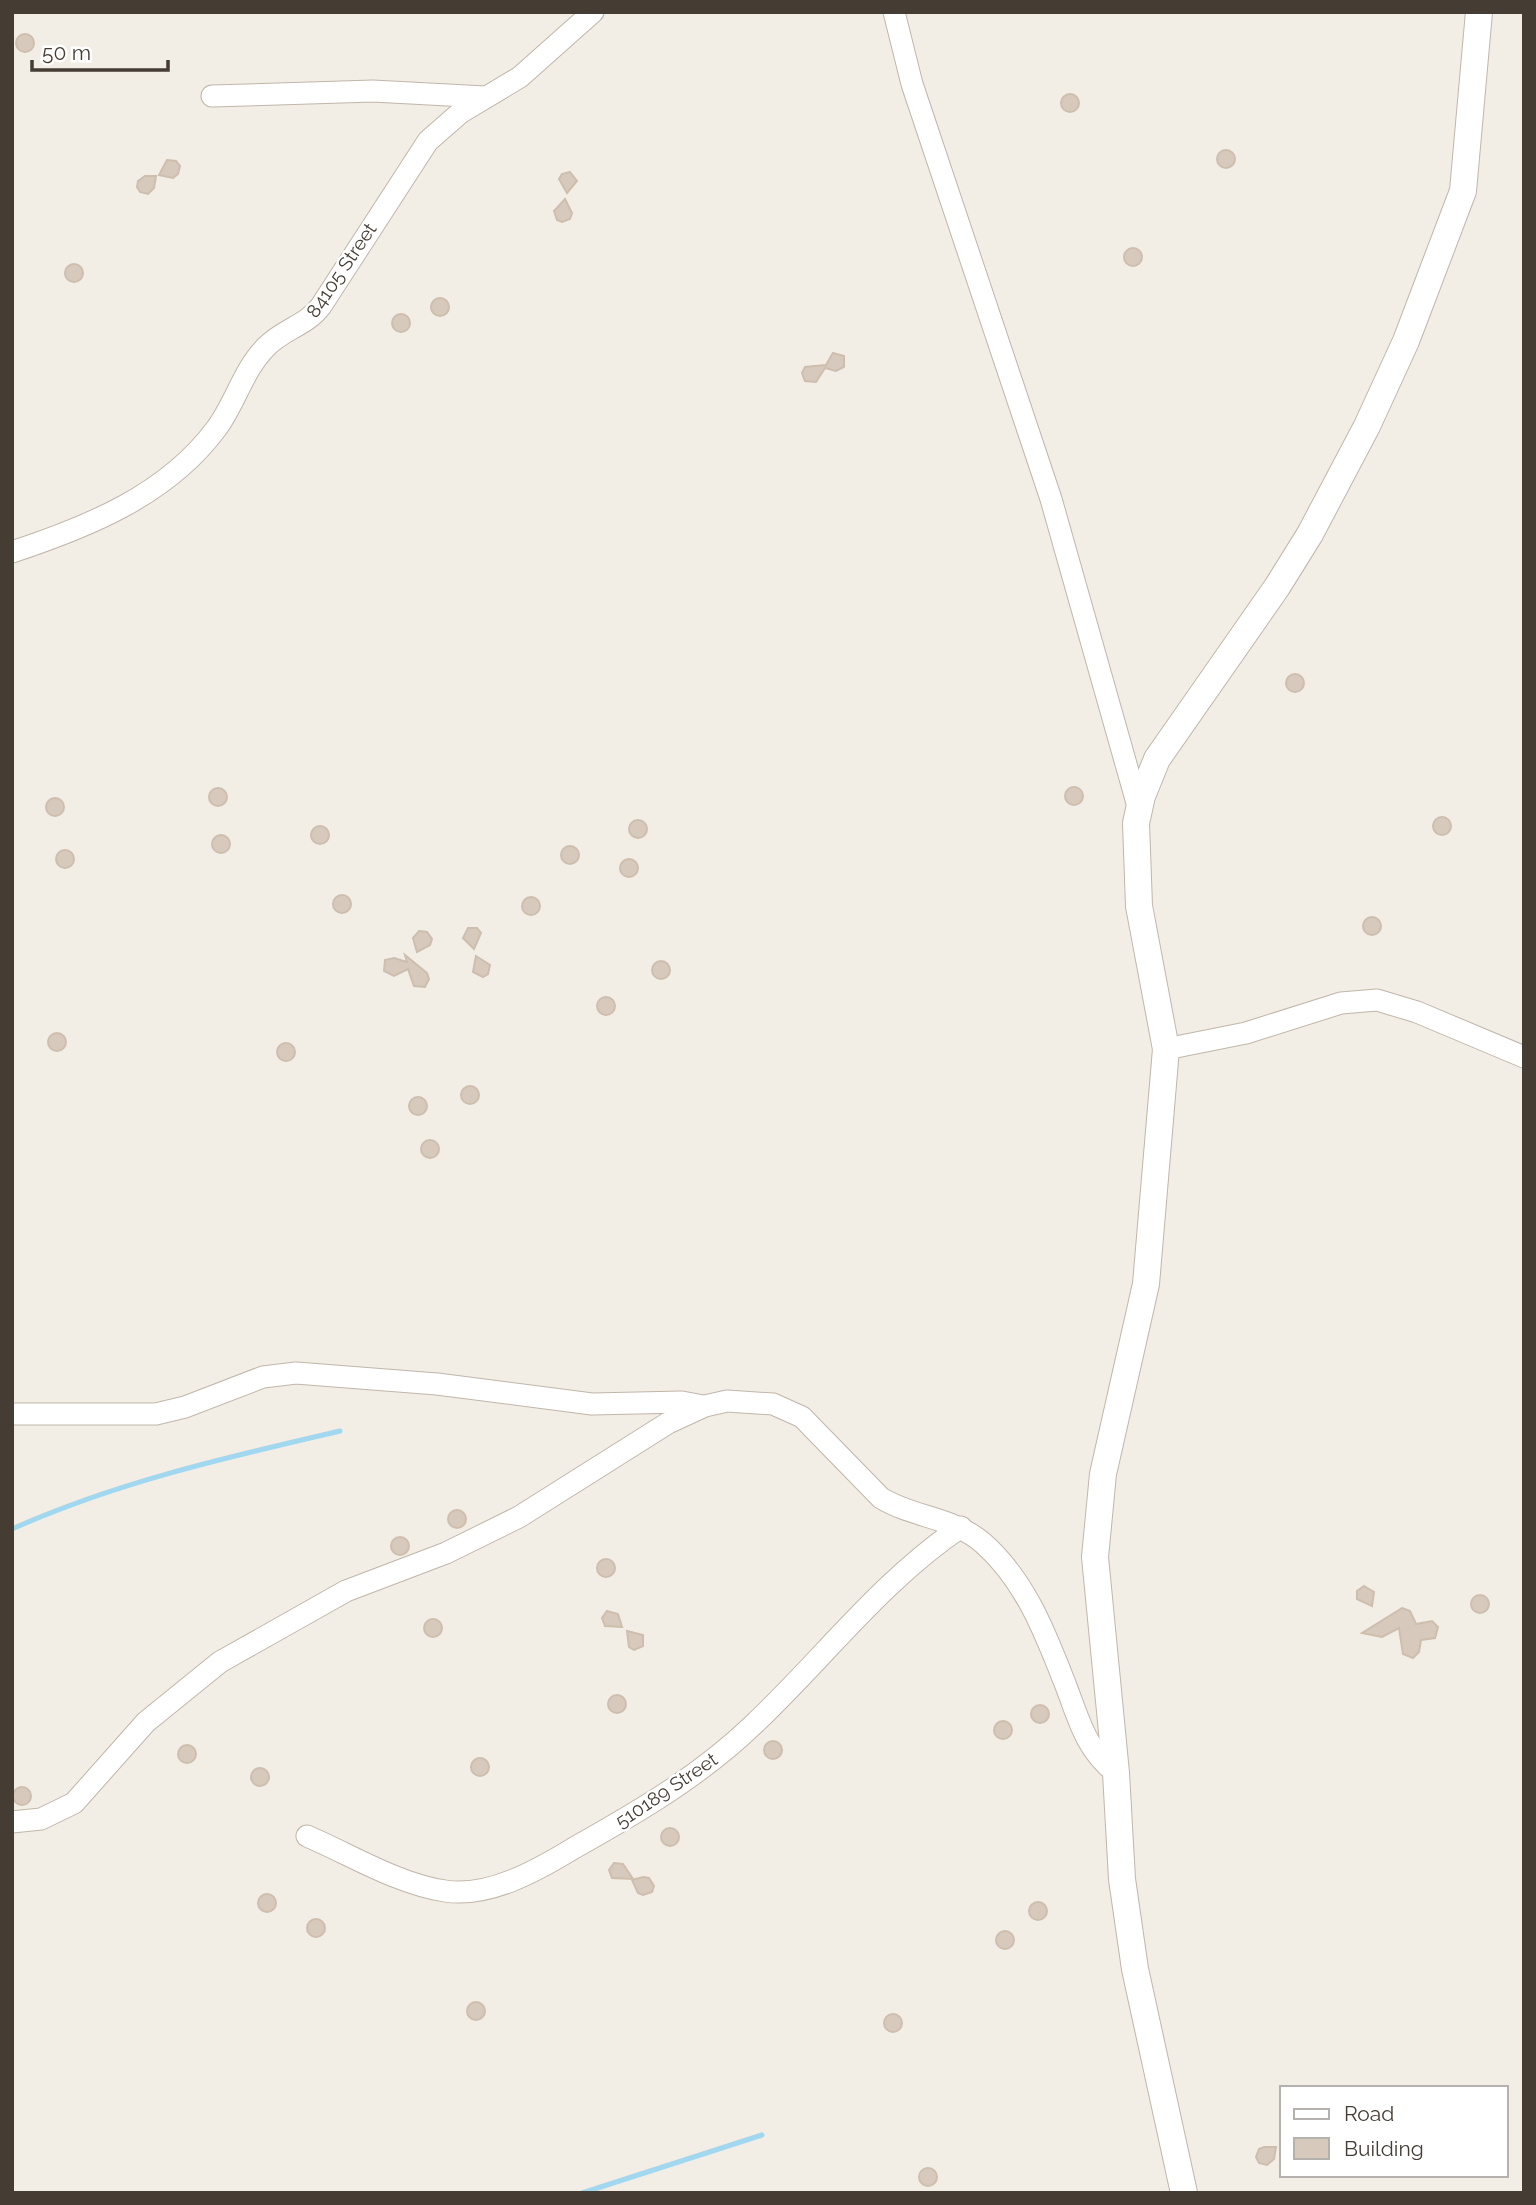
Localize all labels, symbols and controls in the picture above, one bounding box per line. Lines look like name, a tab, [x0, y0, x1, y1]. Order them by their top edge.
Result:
scale bar	[32, 28, 168, 72]
text: 50 m	[42, 40, 91, 65]
street label: 84105 Street	[301, 218, 381, 321]
street label: 510189 Street	[611, 1747, 722, 1832]
legend	[1280, 2086, 1508, 2177]
text: Road	[1344, 2101, 1394, 2126]
text: Building	[1344, 2136, 1424, 2161]

